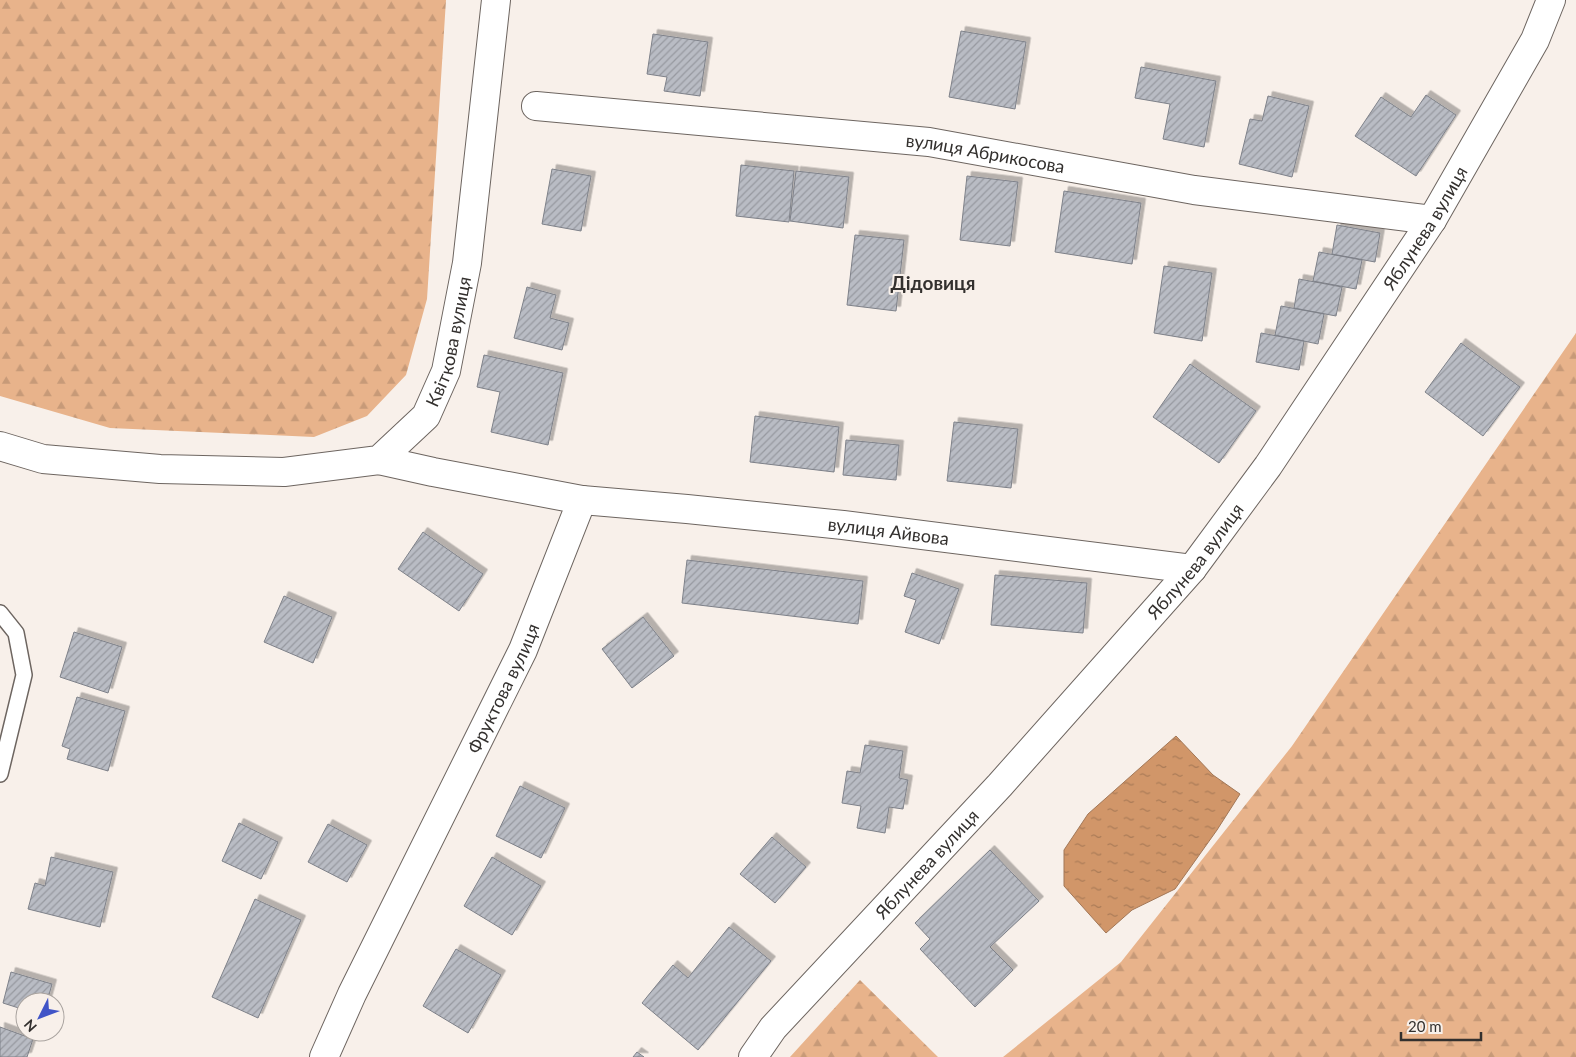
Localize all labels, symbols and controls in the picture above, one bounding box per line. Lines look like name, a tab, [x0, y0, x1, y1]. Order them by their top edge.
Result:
street label: вулиця Абрикосова	[905, 129, 1067, 177]
street label: Яблунева вулиця	[1377, 162, 1472, 295]
district label: Дідовиця	[891, 271, 975, 294]
street label: Квіткова вулиця	[421, 275, 475, 410]
street label: Яблунева вулиця	[1141, 499, 1248, 624]
street label: вулиця Айвова	[827, 513, 950, 549]
street label: Фруктова вулиця	[462, 620, 543, 757]
street label: Яблунева вулиця	[869, 804, 983, 924]
north arrow	[15, 992, 65, 1042]
scale bar	[1401, 1010, 1481, 1042]
text: N	[20, 1016, 40, 1036]
text: 20 m	[1408, 1017, 1442, 1035]

